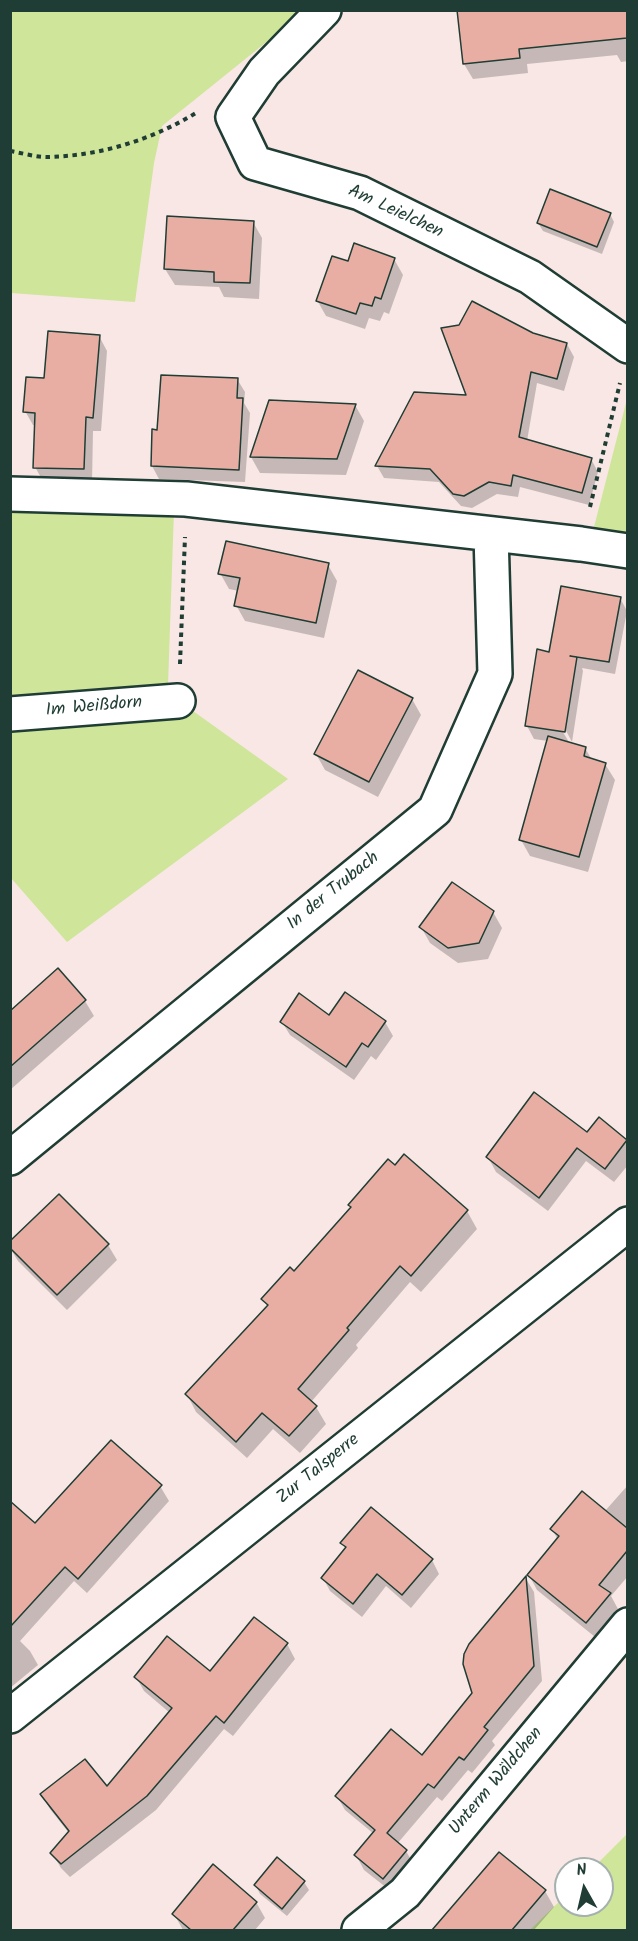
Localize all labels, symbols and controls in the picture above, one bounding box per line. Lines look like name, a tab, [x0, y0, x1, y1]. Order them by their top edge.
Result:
street label: Am Leielchen	[344, 182, 446, 244]
street label: Im Weißdorn	[45, 693, 143, 723]
street label: In der Trubach	[284, 848, 384, 936]
street label: Zur Talsperre	[273, 1430, 365, 1510]
street label: Unterm Wäldchen	[446, 1724, 548, 1840]
north arrow	[554, 1857, 614, 1917]
text: N	[575, 1858, 588, 1884]

